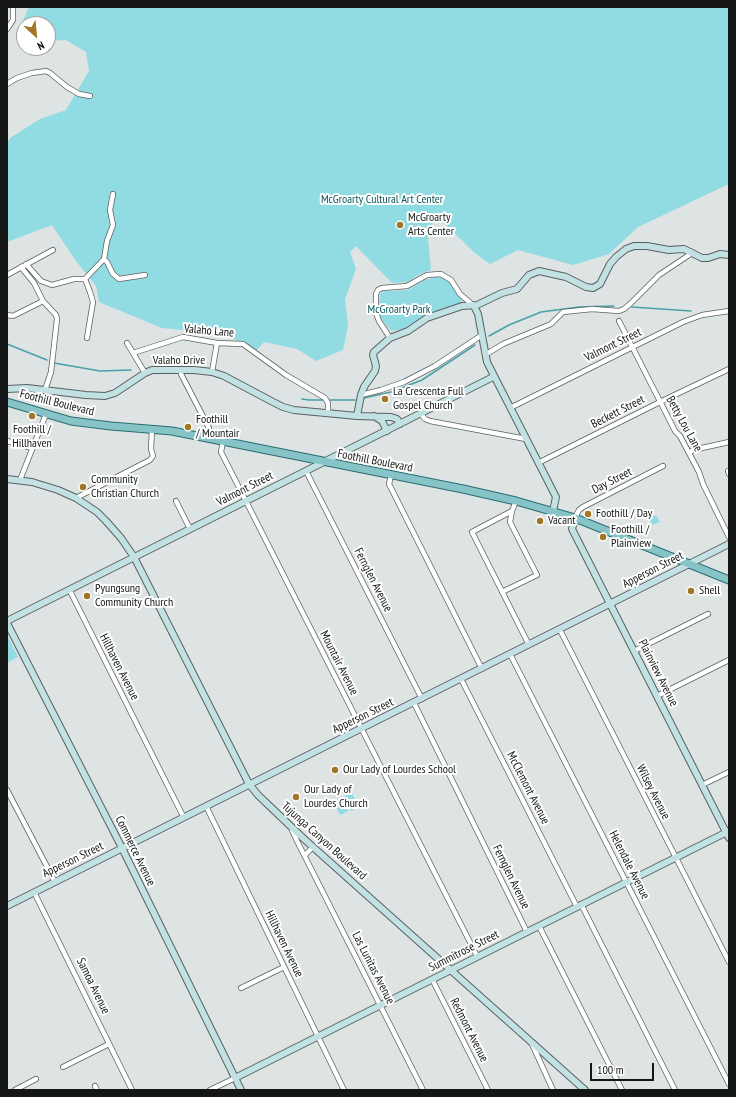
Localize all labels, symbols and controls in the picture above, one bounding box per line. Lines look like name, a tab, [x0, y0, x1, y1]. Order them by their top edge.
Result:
north arrow	[16, 16, 56, 56]
text: N	[35, 38, 47, 53]
park label: McGroarty Cultural Art Center	[321, 193, 443, 207]
place label: McGroarty Arts Center	[408, 211, 454, 239]
marker: McGroarty Arts Center	[395, 220, 405, 230]
park label: McGroarty Park	[368, 303, 430, 317]
street label: Valaho Lane	[183, 322, 235, 340]
street label: Valmont Street	[582, 325, 644, 365]
street label: Valaho Drive	[153, 354, 205, 368]
place label: La Crescenta Full Gospel Church	[393, 385, 463, 413]
street label: Foothill Boulevard	[18, 387, 96, 419]
street label: Beckett Street	[589, 392, 647, 432]
marker: La Crescenta Full Gospel Church	[380, 394, 390, 404]
street label: Betty Lou Lane	[663, 394, 705, 454]
marker: Foothill / Hillhaven	[27, 411, 37, 421]
place label: Foothill / Mountair	[196, 413, 239, 441]
marker: Foothill / Mountair	[183, 422, 193, 432]
place label: Foothill / Hillhaven	[12, 423, 52, 451]
street label: Foothill Boulevard	[336, 447, 414, 475]
street label: Day Street	[590, 465, 634, 497]
street label: Valmont Street	[214, 469, 276, 509]
place label: Community Christian Church	[91, 473, 159, 501]
marker: Community Christian Church	[78, 482, 88, 492]
place label: Foothill / Day	[596, 507, 652, 521]
marker: Foothill / Day	[583, 509, 593, 519]
place label: Vacant	[548, 514, 576, 528]
marker: Vacant	[535, 516, 545, 526]
place label: Foothill / Plainview	[611, 523, 651, 551]
marker: Foothill / Plainview	[598, 532, 608, 542]
street label: Fernglen Avenue	[351, 546, 395, 614]
street label: Apperson Street	[620, 549, 686, 591]
place label: Pyungsung Community Church	[95, 582, 173, 610]
place label: Shell	[699, 584, 720, 598]
marker: Shell	[686, 586, 696, 596]
marker: Pyungsung Community Church	[82, 591, 92, 601]
street label: Mountair Avenue	[317, 628, 361, 698]
street label: Hillhaven Avenue	[96, 631, 142, 703]
street label: Plainview Avenue	[635, 637, 681, 709]
street label: Apperson Street	[330, 695, 396, 737]
street label: McClemont Avenue	[504, 749, 552, 827]
street label: Wilsey Avenue	[633, 762, 673, 822]
place label: Our Lady of Lourdes School	[343, 763, 456, 777]
marker: Our Lady of Lourdes School	[330, 765, 340, 775]
place label: Our Lady of Lourdes Church	[304, 783, 368, 811]
marker: Our Lady of Lourdes Church	[291, 792, 301, 802]
street label: Tujunga Canyon Boulevard	[278, 799, 370, 883]
street label: Commerce Avenue	[112, 814, 158, 888]
street label: Helendale Avenue	[606, 828, 652, 902]
street label: Apperson Street	[40, 839, 106, 881]
street label: Fernglen Avenue	[489, 843, 533, 911]
street label: Hillhaven Avenue	[262, 908, 306, 980]
street label: Summitrose Street	[427, 927, 501, 975]
street label: Las Lunitas Avenue	[349, 929, 397, 1007]
street label: Samoa Avenue	[73, 956, 113, 1016]
street label: Redmont Avenue	[447, 996, 491, 1064]
scale bar	[592, 1055, 656, 1081]
text: 100 m	[597, 1062, 624, 1077]

